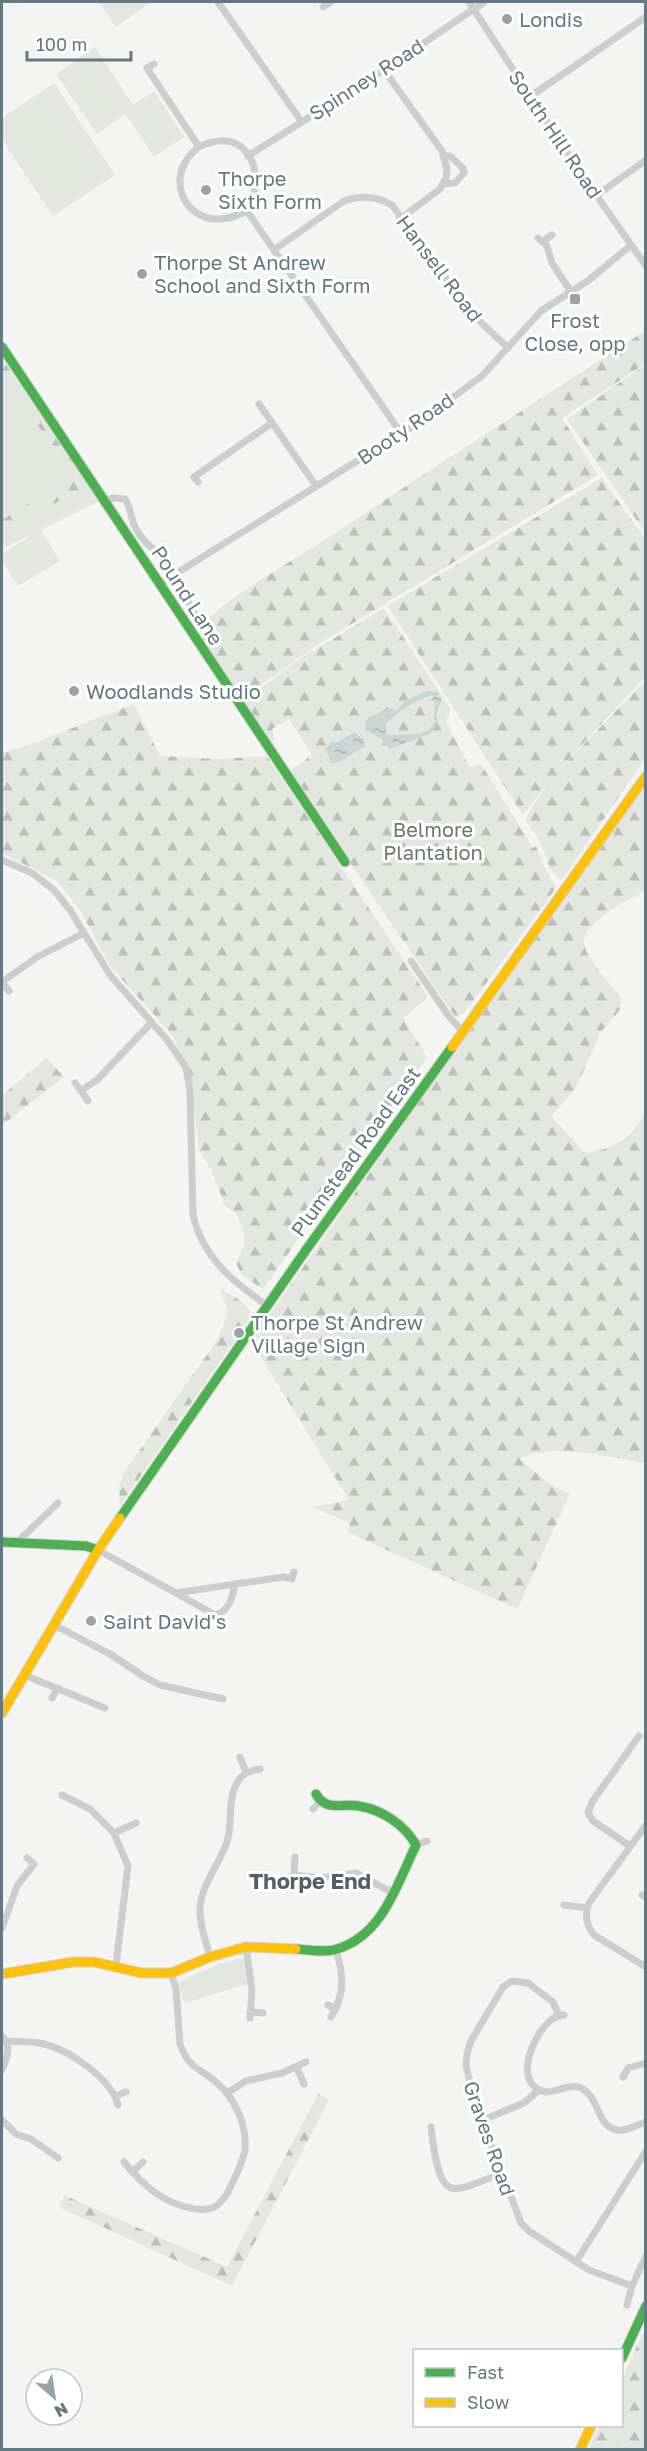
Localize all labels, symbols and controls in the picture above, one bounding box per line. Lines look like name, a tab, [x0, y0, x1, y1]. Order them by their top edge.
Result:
place label: Londis	[519, 7, 583, 31]
marker: Londis	[500, 12, 514, 26]
scale bar	[27, 24, 130, 62]
text: 100 m	[36, 33, 87, 55]
street label: Spinney Road	[304, 33, 428, 125]
street label: South Hill Road	[504, 65, 608, 203]
place label: Thorpe Sixth Form	[218, 166, 322, 213]
marker: Thorpe Sixth Form	[199, 183, 213, 197]
street label: Hansell Road	[392, 210, 488, 326]
place label: Thorpe St Andrew School and Sixth Form	[154, 250, 370, 297]
marker: Thorpe St Andrew School and Sixth Form	[135, 267, 149, 281]
marker: Frost Close, opp	[568, 292, 582, 306]
place label: Frost Close, opp	[524, 308, 626, 355]
street label: Booty Road	[352, 387, 458, 469]
street label: Pound Lane	[147, 541, 229, 649]
place label: Woodlands Studio	[86, 679, 261, 703]
marker: Woodlands Studio	[67, 684, 81, 698]
park label: Belmore Plantation	[383, 817, 483, 864]
street label: Plumstead Road East	[285, 1061, 425, 1241]
place label: Thorpe St Andrew Village Sign	[251, 1310, 423, 1357]
marker: Thorpe St Andrew Village Sign	[232, 1326, 246, 1340]
place label: Saint David's	[103, 1609, 226, 1633]
marker: Saint David's	[84, 1614, 98, 1628]
district label: Thorpe End	[249, 1867, 371, 1894]
street label: Graves Road	[459, 2078, 521, 2198]
legend	[413, 2349, 623, 2427]
text: Fast	[467, 2361, 504, 2383]
north arrow	[24, 2367, 84, 2427]
text: Slow	[467, 2391, 510, 2413]
text: N	[51, 2398, 71, 2422]

